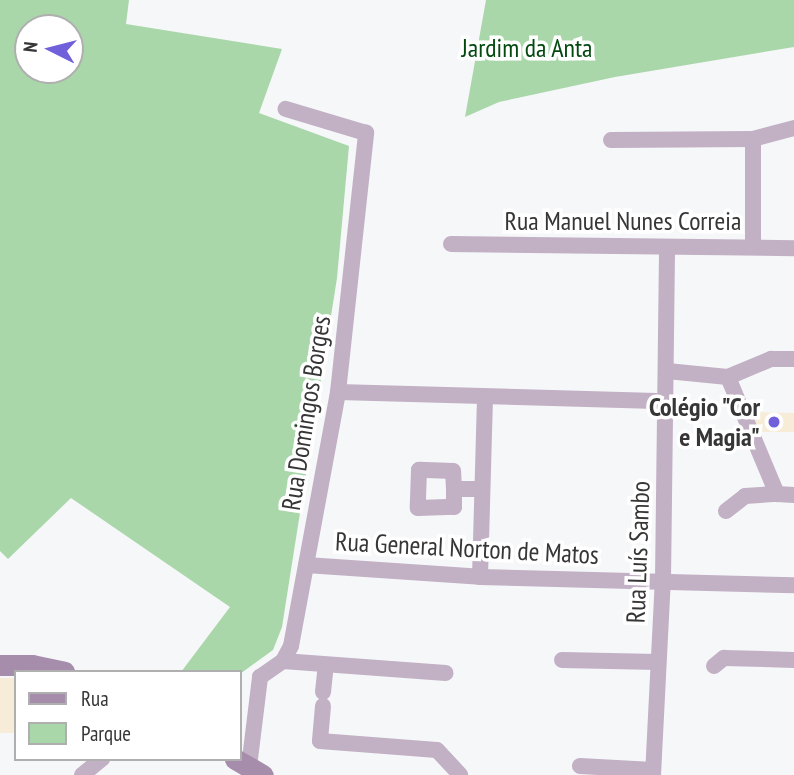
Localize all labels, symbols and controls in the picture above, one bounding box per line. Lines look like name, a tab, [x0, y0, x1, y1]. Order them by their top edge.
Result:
north arrow	[14, 14, 84, 84]
park label: Jardim da Anta	[461, 32, 593, 64]
text: N	[18, 41, 43, 53]
street label: Rua Manuel Nunes Correia	[505, 205, 741, 237]
street label: Rua Domingos Borges	[275, 313, 337, 513]
place label: Colégio "Cor e Magia"	[647, 391, 760, 452]
marker: Colégio "Cor e Magia"	[766, 414, 782, 430]
street label: Rua Luís Sambo	[620, 480, 656, 624]
street label: Rua General Norton de Matos	[334, 526, 600, 570]
legend	[14, 670, 242, 761]
text: Rua	[81, 685, 109, 712]
text: Parque	[81, 720, 131, 747]

